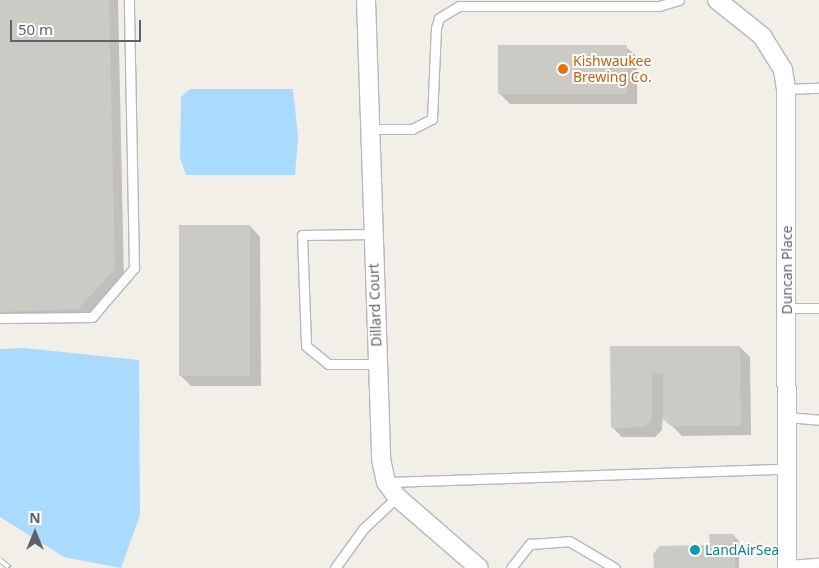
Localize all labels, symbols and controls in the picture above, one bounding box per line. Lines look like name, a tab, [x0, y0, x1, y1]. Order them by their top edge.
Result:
scale bar	[12, 10, 144, 42]
text: 50 m	[18, 19, 53, 39]
place label: Kishwaukee Brewing Co.	[573, 53, 652, 85]
marker: Kishwaukee Brewing Co.	[557, 63, 569, 75]
street label: Duncan Place	[779, 226, 795, 314]
street label: Dillard Court	[365, 263, 385, 347]
north arrow	[10, 508, 60, 558]
text: N	[29, 508, 41, 527]
place label: LandAirSea	[705, 542, 779, 558]
marker: LandAirSea	[689, 544, 701, 556]

